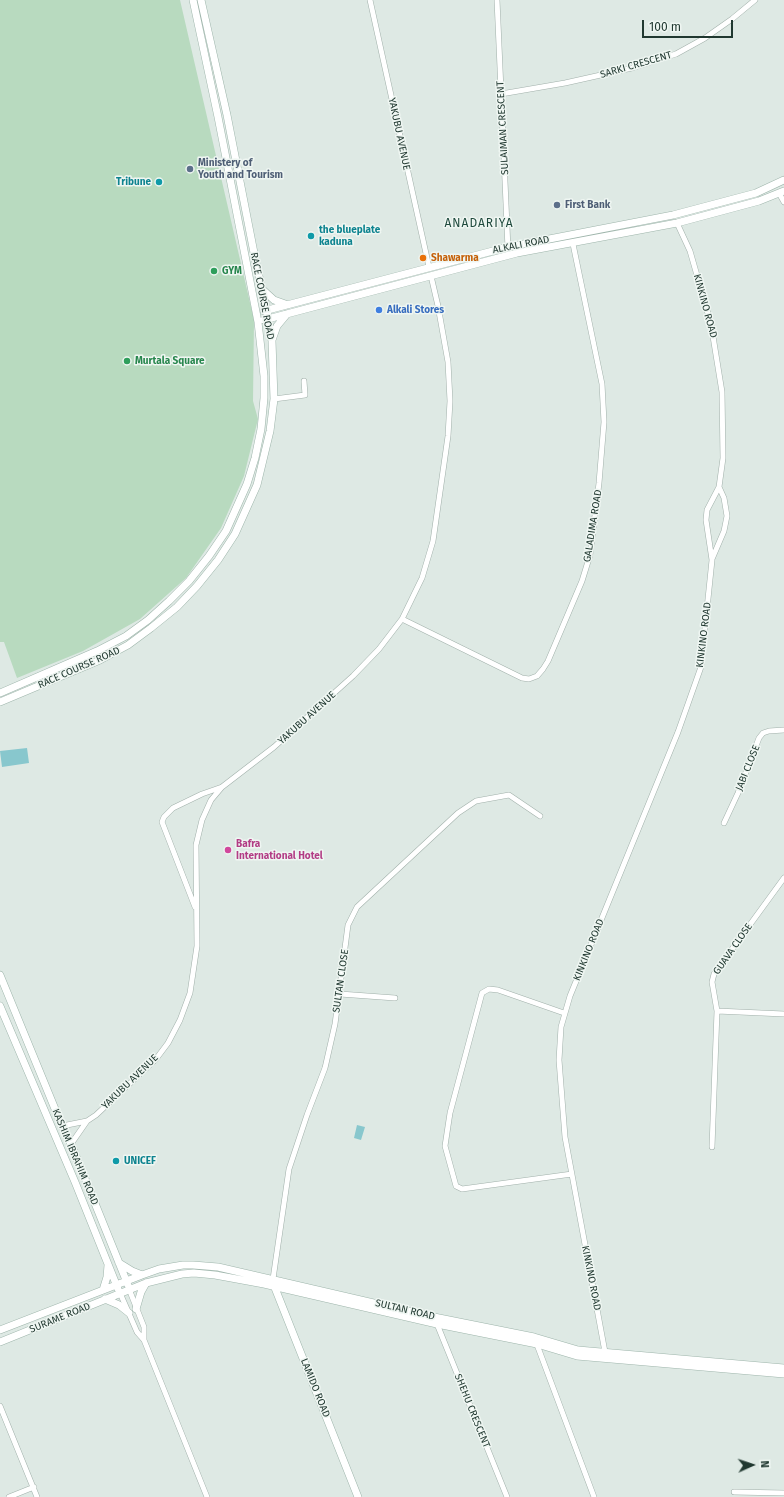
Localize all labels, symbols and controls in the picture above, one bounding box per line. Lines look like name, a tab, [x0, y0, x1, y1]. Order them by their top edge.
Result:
scale bar	[644, 12, 735, 38]
text: 100 m	[649, 20, 681, 34]
street label: SARKI CRESCENT	[599, 49, 673, 81]
street label: SULAIMAN CRESCENT	[495, 81, 511, 175]
street label: YAKUBU AVENUE	[385, 97, 413, 171]
place label: Ministery of Youth and Tourism	[198, 157, 283, 180]
marker: Ministery of Youth and Tourism	[185, 164, 195, 174]
place label: Tribune	[116, 176, 151, 188]
marker: Tribune	[154, 177, 164, 187]
place label: First Bank	[565, 199, 610, 211]
marker: First Bank	[552, 200, 562, 210]
district label: ANADARIYA	[444, 217, 514, 231]
place label: the blueplate kaduna	[319, 224, 380, 248]
marker: the blueplate kaduna	[306, 231, 316, 241]
street label: ALKALI ROAD	[491, 234, 551, 256]
street label: RACE COURSE ROAD	[248, 251, 276, 341]
place label: Shawarma	[431, 252, 479, 264]
marker: Shawarma	[418, 253, 428, 263]
place label: GYM	[222, 265, 242, 277]
marker: GYM	[209, 266, 219, 276]
street label: KINKINO ROAD	[691, 273, 719, 339]
place label: Alkali Stores	[387, 304, 444, 316]
marker: Alkali Stores	[374, 305, 384, 315]
place label: Murtala Square	[135, 355, 205, 367]
marker: Murtala Square	[122, 356, 132, 366]
street label: GALADIMA ROAD	[581, 489, 605, 563]
street label: KINKINO ROAD	[694, 602, 714, 668]
street label: RACE COURSE ROAD	[36, 645, 122, 691]
street label: YAKUBU AVENUE	[276, 689, 338, 747]
street label: JABI CLOSE	[733, 743, 763, 793]
place label: Bafra International Hotel	[236, 838, 323, 862]
marker: Bafra International Hotel	[223, 845, 233, 855]
street label: KINKINO ROAD	[571, 917, 607, 983]
street label: GUAVA CLOSE	[711, 921, 755, 977]
street label: SULTAN CLOSE	[331, 949, 351, 1013]
street label: YAKUBU AVENUE	[99, 1052, 161, 1112]
street label: KASHIM IBRAHIM ROAD	[49, 1107, 101, 1207]
place label: UNICEF	[124, 1155, 156, 1167]
marker: UNICEF	[111, 1156, 121, 1166]
street label: KINKINO ROAD	[579, 1245, 603, 1311]
street label: SULTAN ROAD	[374, 1297, 436, 1323]
street label: SURAME ROAD	[28, 1300, 92, 1336]
street label: LAMIDO ROAD	[298, 1357, 332, 1419]
street label: SHEHU CRESCENT	[452, 1372, 492, 1450]
north arrow	[732, 1445, 772, 1485]
text: N	[758, 1460, 771, 1468]

